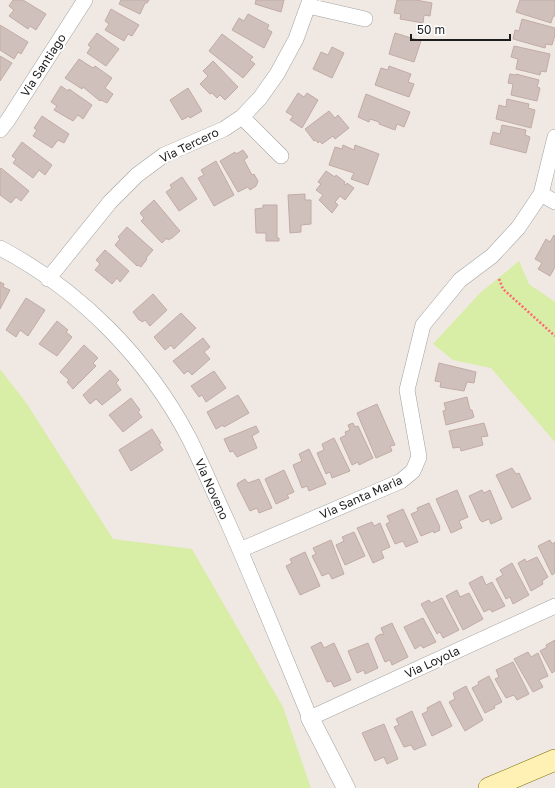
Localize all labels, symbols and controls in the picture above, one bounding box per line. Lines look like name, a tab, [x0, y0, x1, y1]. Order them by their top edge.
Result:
scale bar	[411, 16, 510, 42]
text: 50 m	[417, 22, 445, 37]
street label: Via Santiago	[17, 31, 69, 99]
street label: Via Tercero	[157, 124, 221, 166]
street label: Via Noveno	[192, 456, 232, 522]
street label: Via Santa Maria	[317, 472, 405, 522]
street label: Via Loyola	[402, 643, 462, 681]

